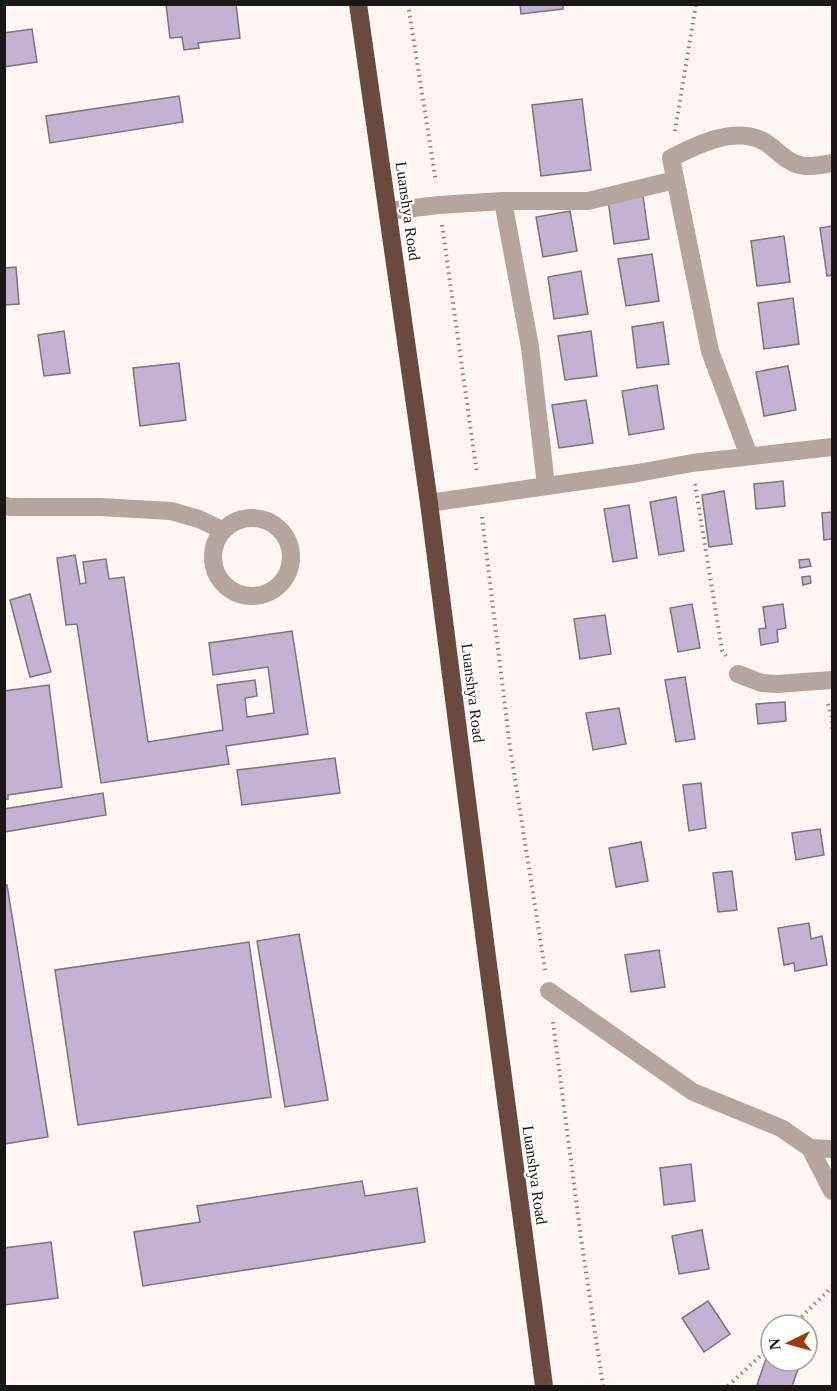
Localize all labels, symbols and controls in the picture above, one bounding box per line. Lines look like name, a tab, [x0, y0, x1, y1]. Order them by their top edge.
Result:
street label: Luanshya Road	[392, 160, 423, 262]
street label: Luanshya Road	[457, 642, 488, 744]
street label: Luanshya Road	[519, 1124, 550, 1226]
north arrow	[759, 1313, 819, 1373]
text: N	[766, 1337, 784, 1351]

